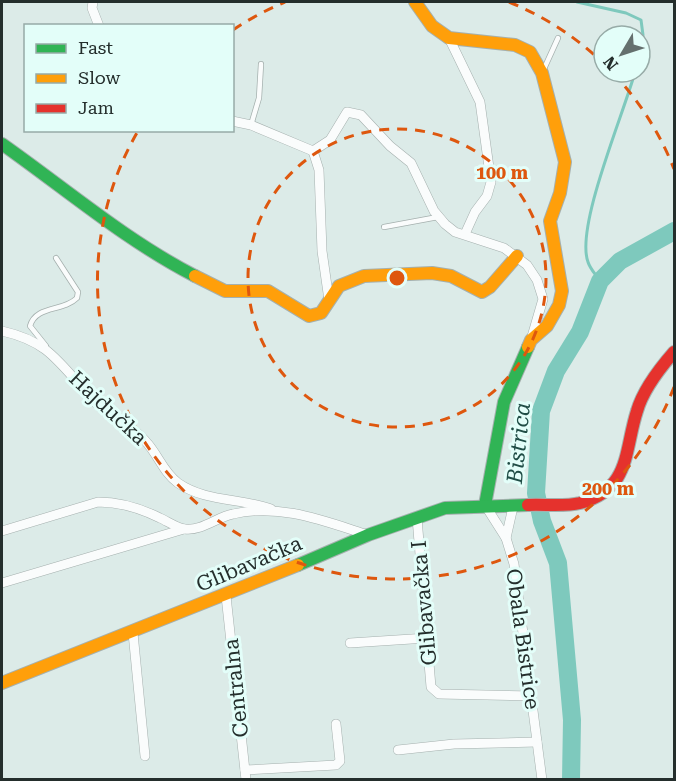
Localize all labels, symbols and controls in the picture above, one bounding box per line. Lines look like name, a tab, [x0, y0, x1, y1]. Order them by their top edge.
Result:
legend	[24, 24, 234, 132]
north arrow	[592, 24, 652, 84]
text: Fast	[78, 37, 113, 58]
text: N	[599, 52, 622, 74]
text: Slow	[78, 67, 120, 88]
text: Jam	[78, 97, 114, 118]
text: 100 m	[476, 162, 529, 183]
centre of rings	[387, 268, 407, 288]
street label: Hajdučka	[64, 366, 152, 450]
water label: Bistrica	[502, 401, 535, 486]
text: 200 m	[582, 478, 635, 499]
street label: Glibavačka	[193, 531, 306, 597]
street label: Glibavačka I	[407, 539, 441, 667]
street label: Obala Bistrice	[501, 567, 545, 711]
street label: Centralna	[219, 637, 253, 739]

